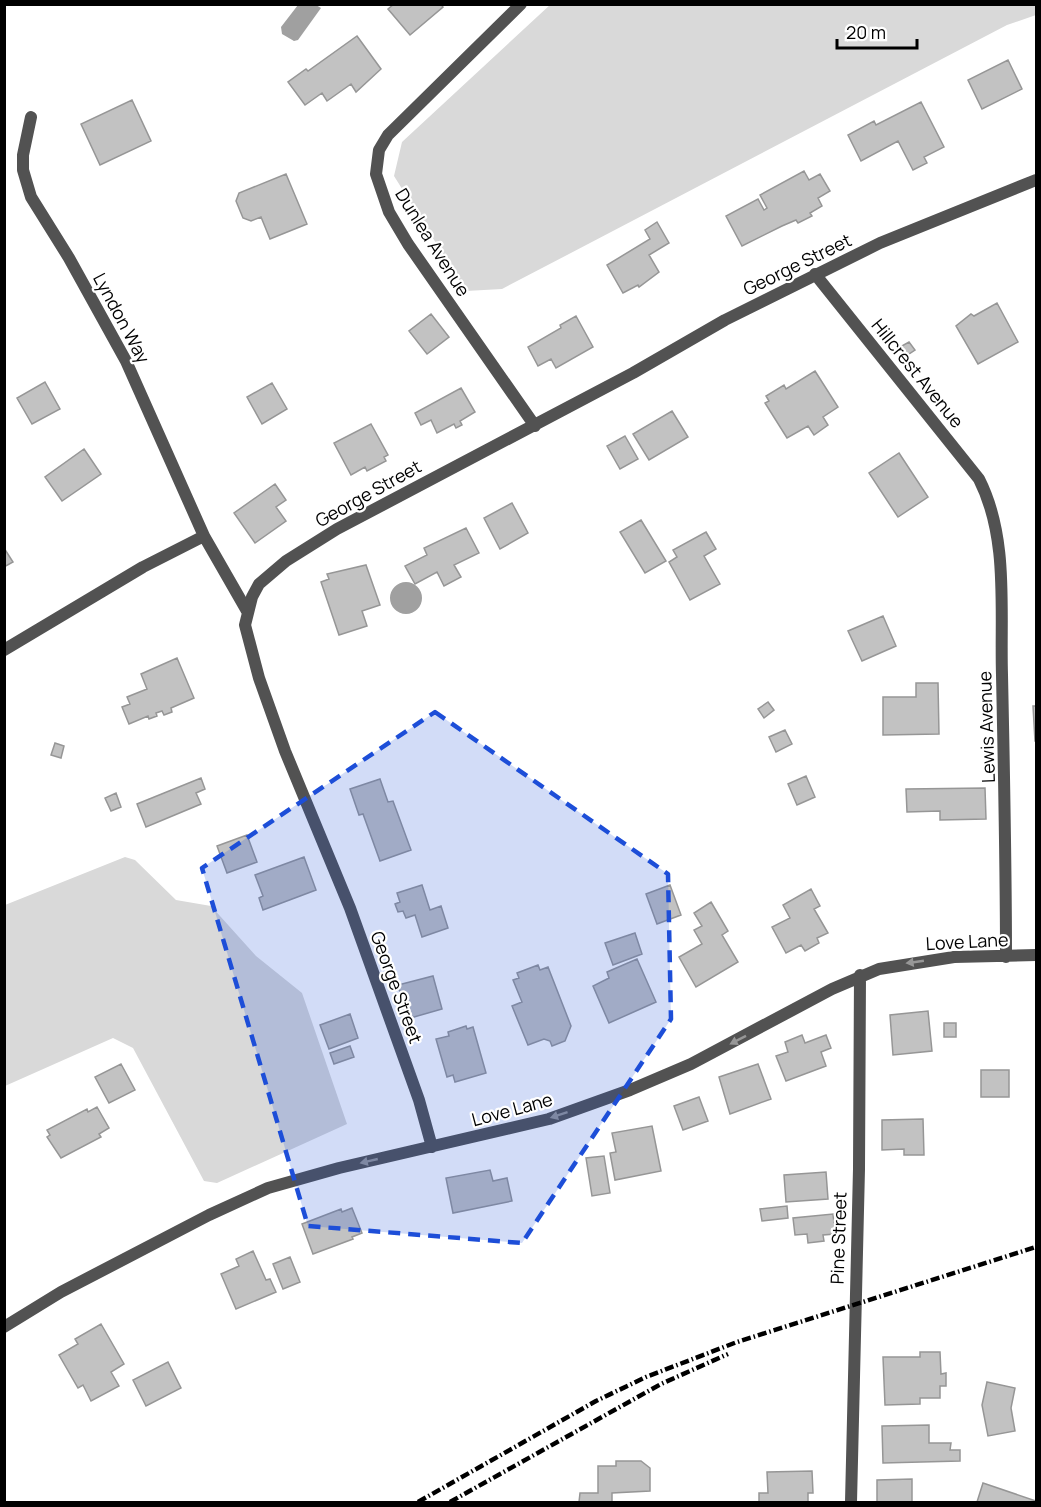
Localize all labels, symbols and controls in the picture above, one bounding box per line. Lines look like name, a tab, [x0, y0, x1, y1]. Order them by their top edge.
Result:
scale bar	[837, 12, 916, 50]
text: 20 m	[846, 20, 886, 44]
street label: Dunlea Avenue	[390, 183, 476, 301]
street label: George Street	[739, 227, 855, 301]
street label: Lyndon Way	[88, 269, 156, 368]
street label: Hillcrest Avenue	[867, 314, 969, 432]
street label: George Street	[311, 454, 425, 532]
street label: Lewis Avenue	[972, 671, 1000, 783]
street label: Love Lane	[925, 927, 1009, 955]
street label: George Street	[366, 928, 428, 1046]
one-way arrow	[906, 958, 925, 967]
one-way arrow	[730, 1036, 747, 1045]
street label: Love Lane	[469, 1087, 555, 1131]
one-way arrow	[550, 1111, 568, 1121]
one-way arrow	[359, 1157, 378, 1166]
street label: Pine Street	[824, 1191, 852, 1285]

